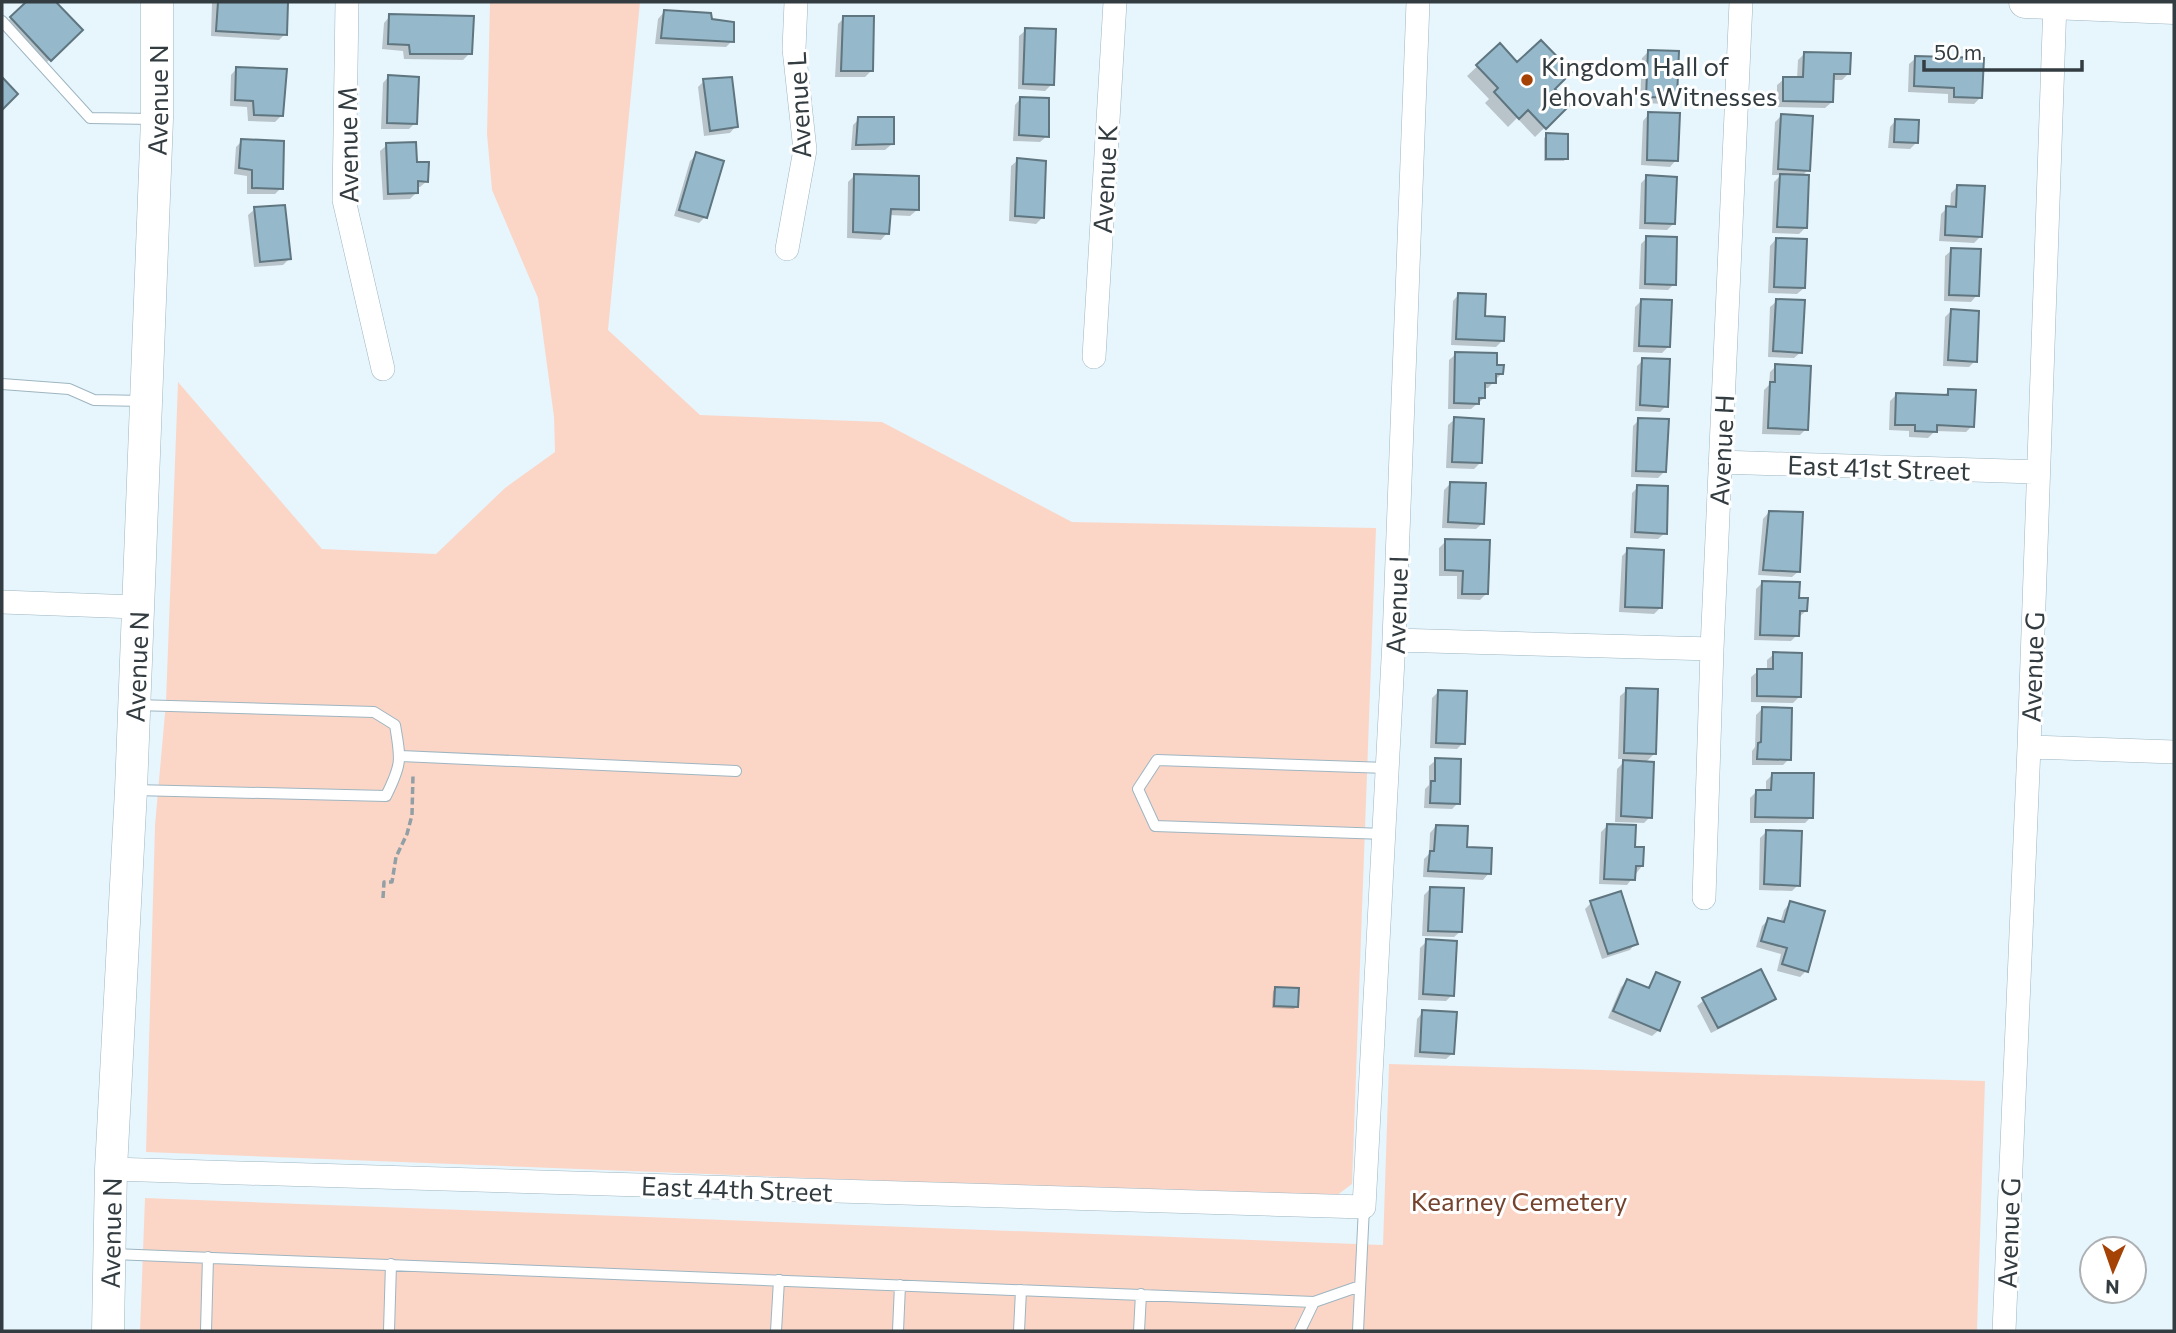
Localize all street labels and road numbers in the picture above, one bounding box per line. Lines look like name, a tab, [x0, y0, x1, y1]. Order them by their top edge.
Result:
street label: Avenue N	[140, 44, 173, 156]
street label: Avenue L	[780, 51, 816, 159]
street label: Avenue M	[330, 86, 364, 204]
street label: Avenue K	[1086, 124, 1122, 234]
street label: Avenue H	[1703, 394, 1739, 506]
street label: East 41st Street	[1787, 448, 1971, 486]
street label: Avenue I	[1379, 555, 1413, 655]
street label: Avenue N	[118, 610, 153, 723]
street label: Avenue G	[2015, 611, 2049, 723]
street label: East 44th Street	[641, 1169, 833, 1207]
street label: Avenue N	[93, 1177, 126, 1289]
street label: Avenue G	[1991, 1177, 2025, 1289]

